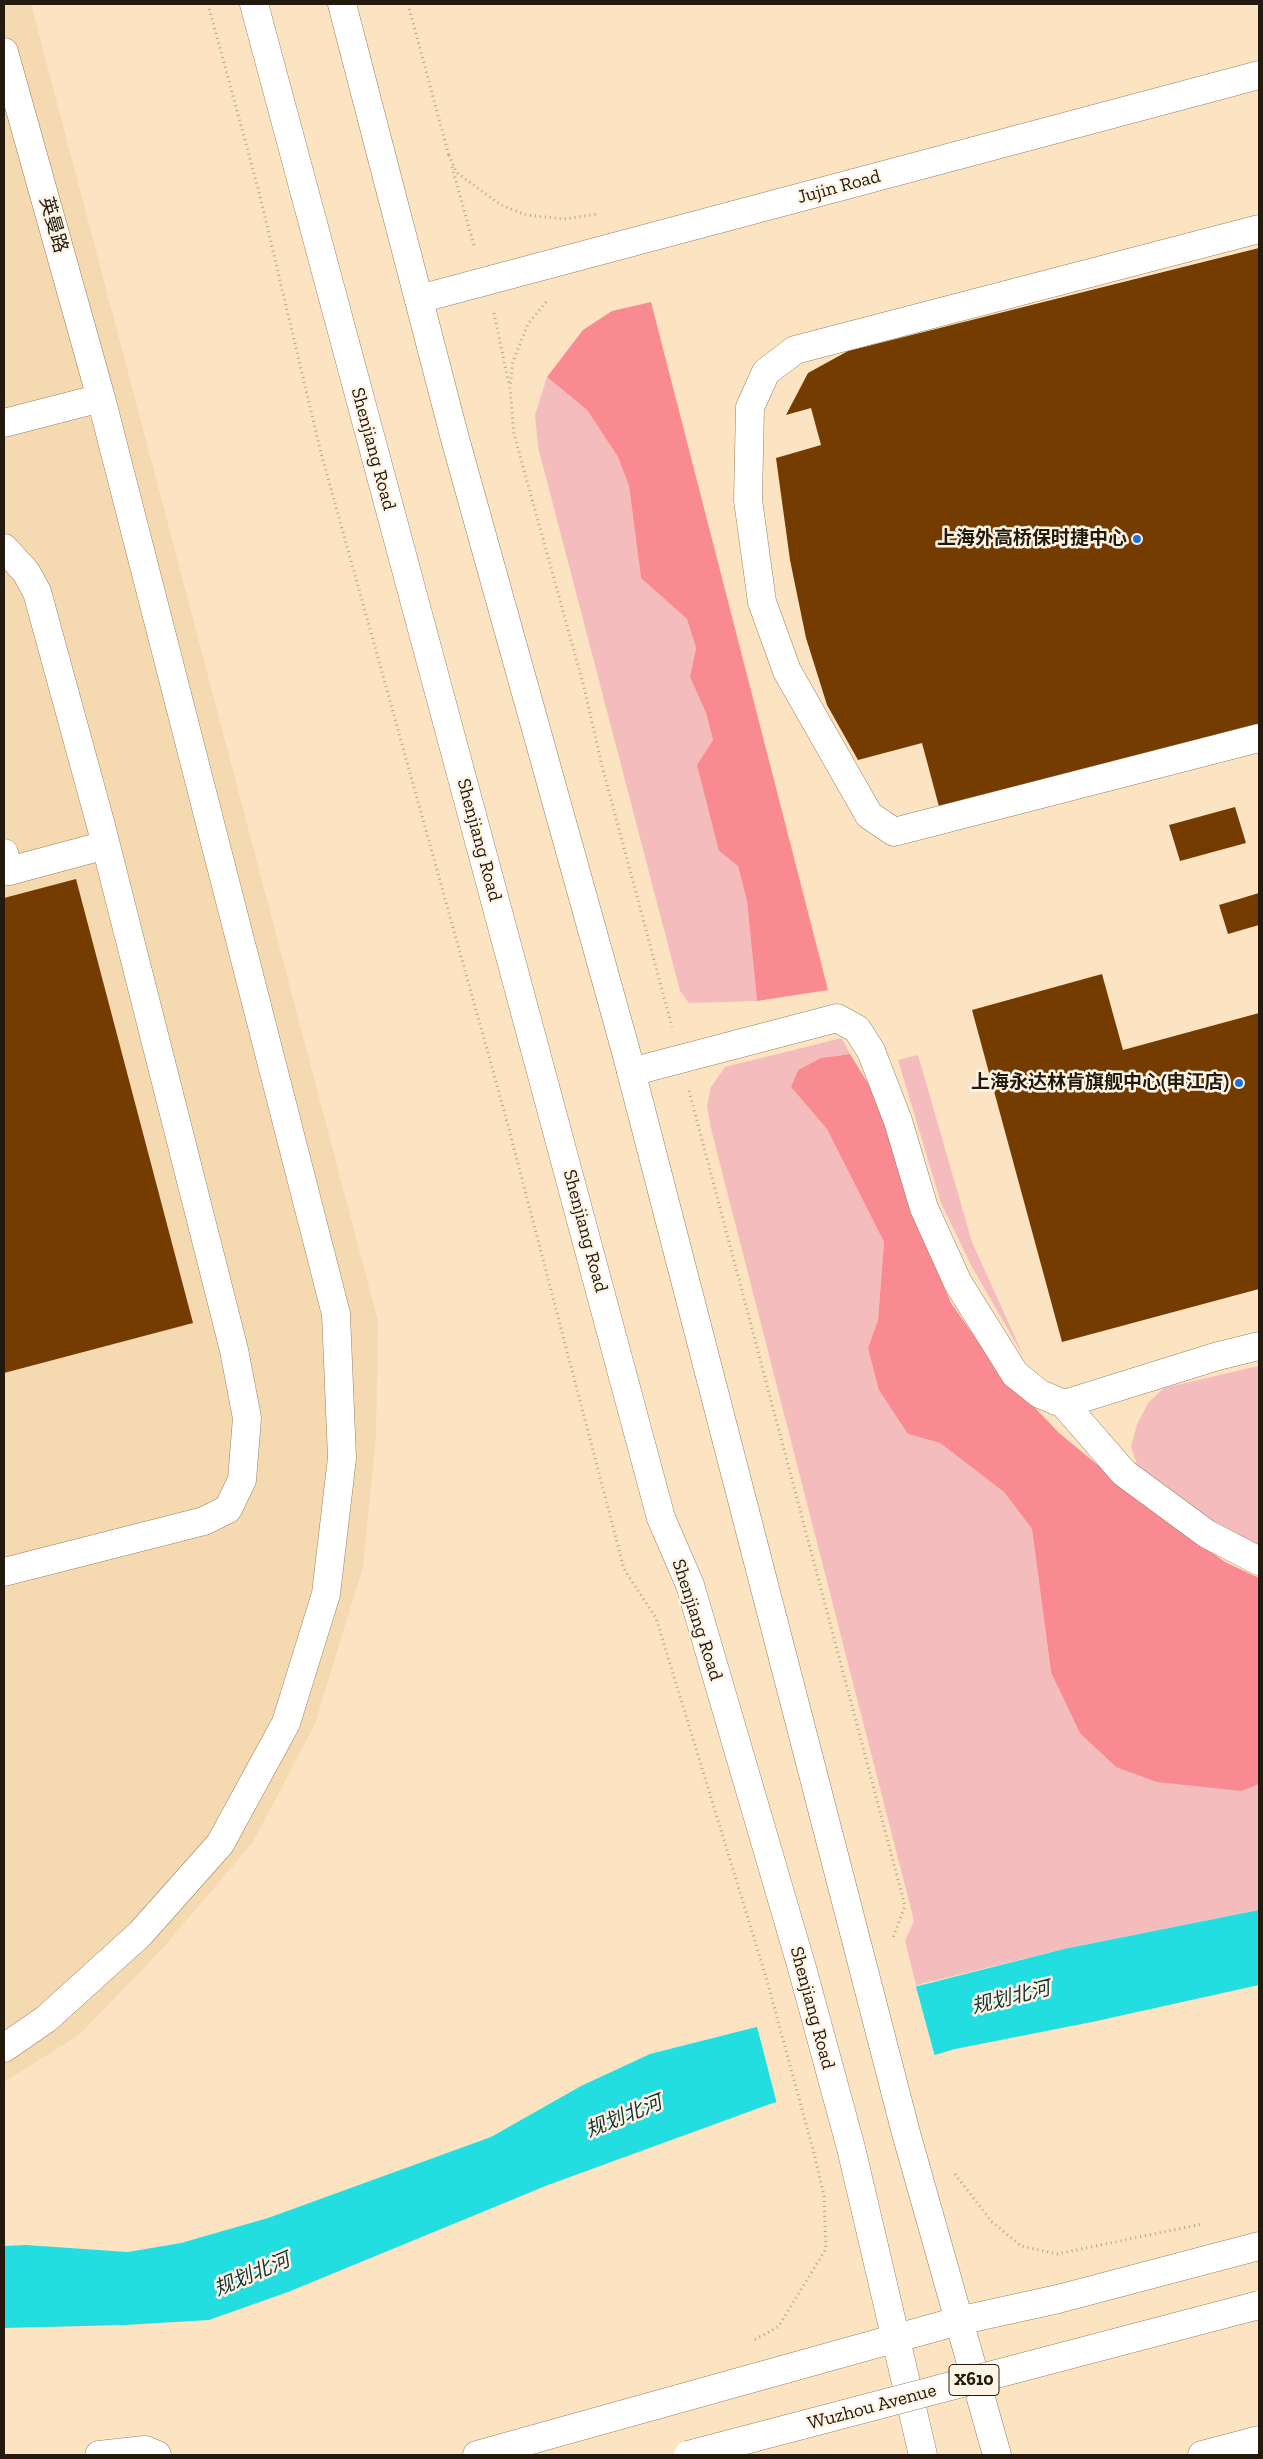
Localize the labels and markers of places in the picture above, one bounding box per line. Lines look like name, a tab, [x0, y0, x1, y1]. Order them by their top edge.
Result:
place label: 上海外高桥保时捷中心	[937, 528, 1127, 550]
marker: 上海外高桥保时捷中心	[1131, 533, 1143, 545]
place label: 上海永达林肯旗舰中心(申江店)	[971, 1072, 1229, 1094]
marker: 上海永达林肯旗舰中心(申江店)	[1233, 1077, 1245, 1089]

